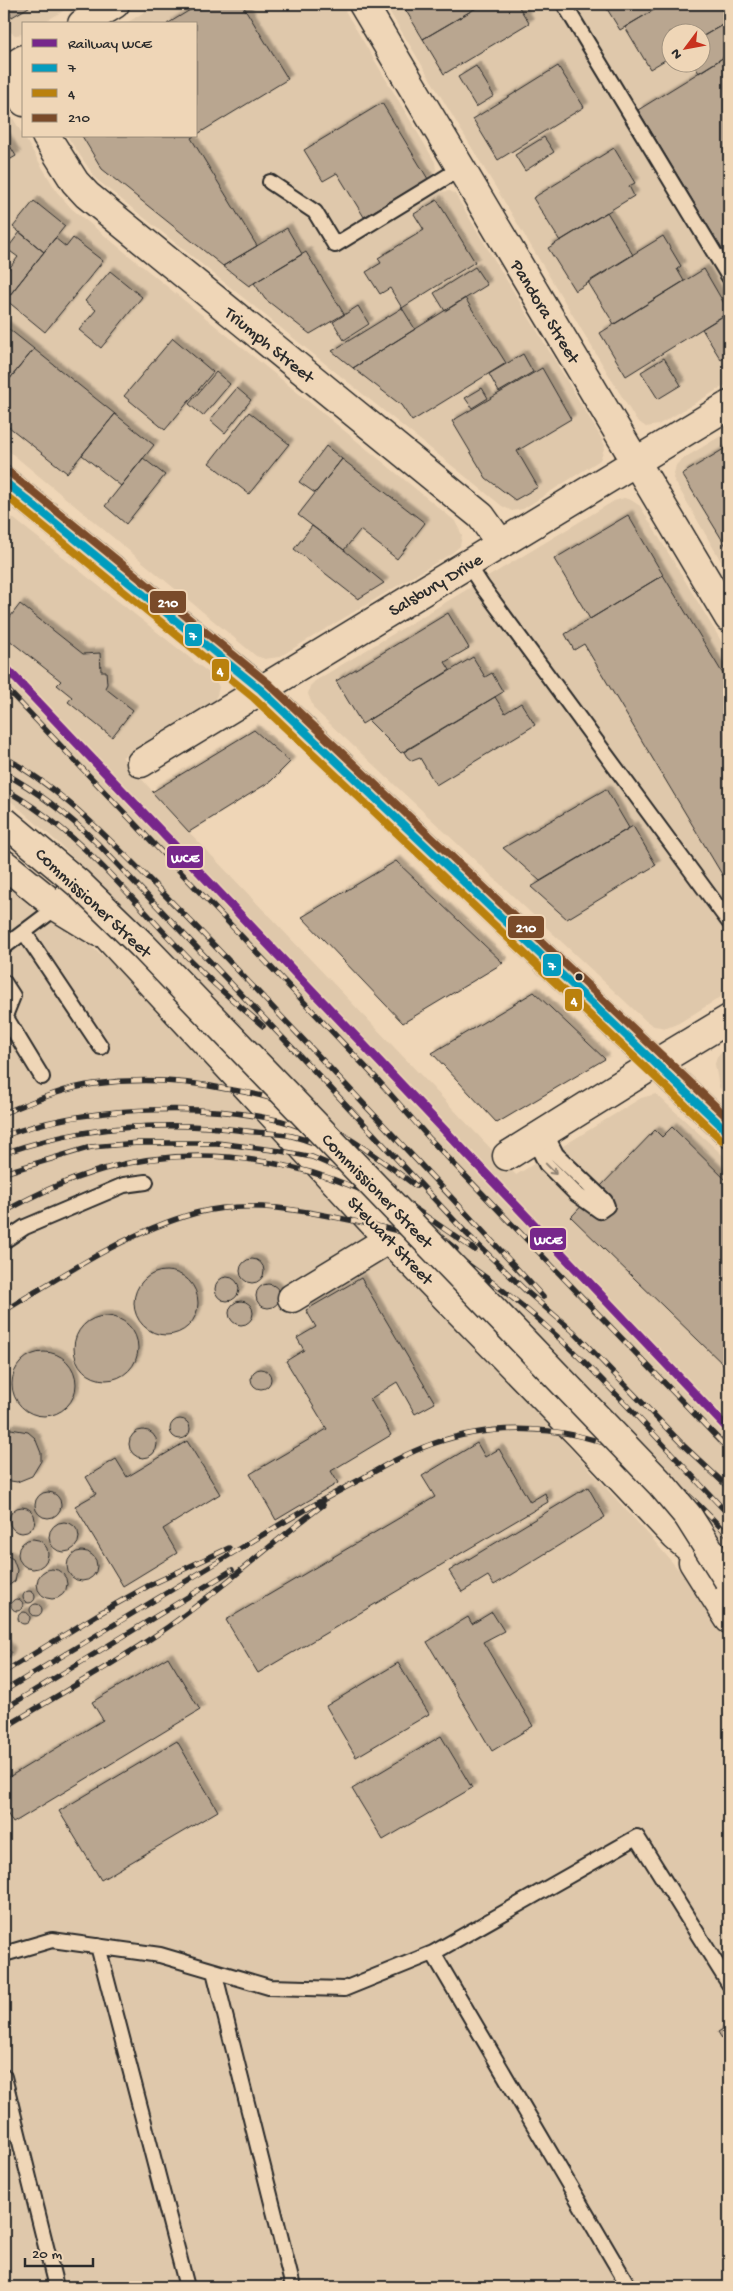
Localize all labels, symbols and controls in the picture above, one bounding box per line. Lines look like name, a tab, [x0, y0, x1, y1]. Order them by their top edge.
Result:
legend	[22, 22, 198, 138]
north arrow	[660, 22, 710, 72]
text: Railway WCE	[68, 36, 153, 54]
text: N	[667, 45, 687, 62]
text: 7	[67, 60, 77, 78]
text: 4	[68, 86, 75, 104]
text: 210	[68, 110, 90, 128]
street label: Pandora Street	[504, 256, 584, 369]
street label: Triumph Street	[219, 303, 319, 390]
street label: Salsbury Drive	[386, 550, 488, 622]
line badge: 210	[149, 590, 187, 614]
text: 210	[158, 596, 178, 613]
line badge: 7	[184, 623, 203, 647]
text: 7	[188, 629, 197, 646]
line badge: 4	[211, 658, 230, 682]
text: 4	[216, 664, 224, 681]
street label: Commissioner Street	[30, 844, 156, 964]
line badge: WCE	[166, 845, 204, 869]
text: WCE	[170, 851, 200, 868]
line badge: 210	[507, 915, 545, 939]
text: 210	[516, 921, 536, 938]
line badge: 7	[542, 953, 562, 977]
text: 7	[547, 959, 556, 976]
unlabelled marker	[574, 972, 584, 982]
line badge: 4	[564, 988, 583, 1012]
text: 4	[570, 994, 578, 1011]
street label: Commissioner Street	[316, 1130, 438, 1255]
one-way arrow	[545, 1163, 557, 1175]
street label: Stewart Street	[342, 1193, 438, 1292]
line badge: WCE	[529, 1227, 567, 1251]
text: WCE	[533, 1233, 563, 1250]
scale bar	[25, 2236, 92, 2268]
text: 20 m	[32, 2246, 62, 2264]

